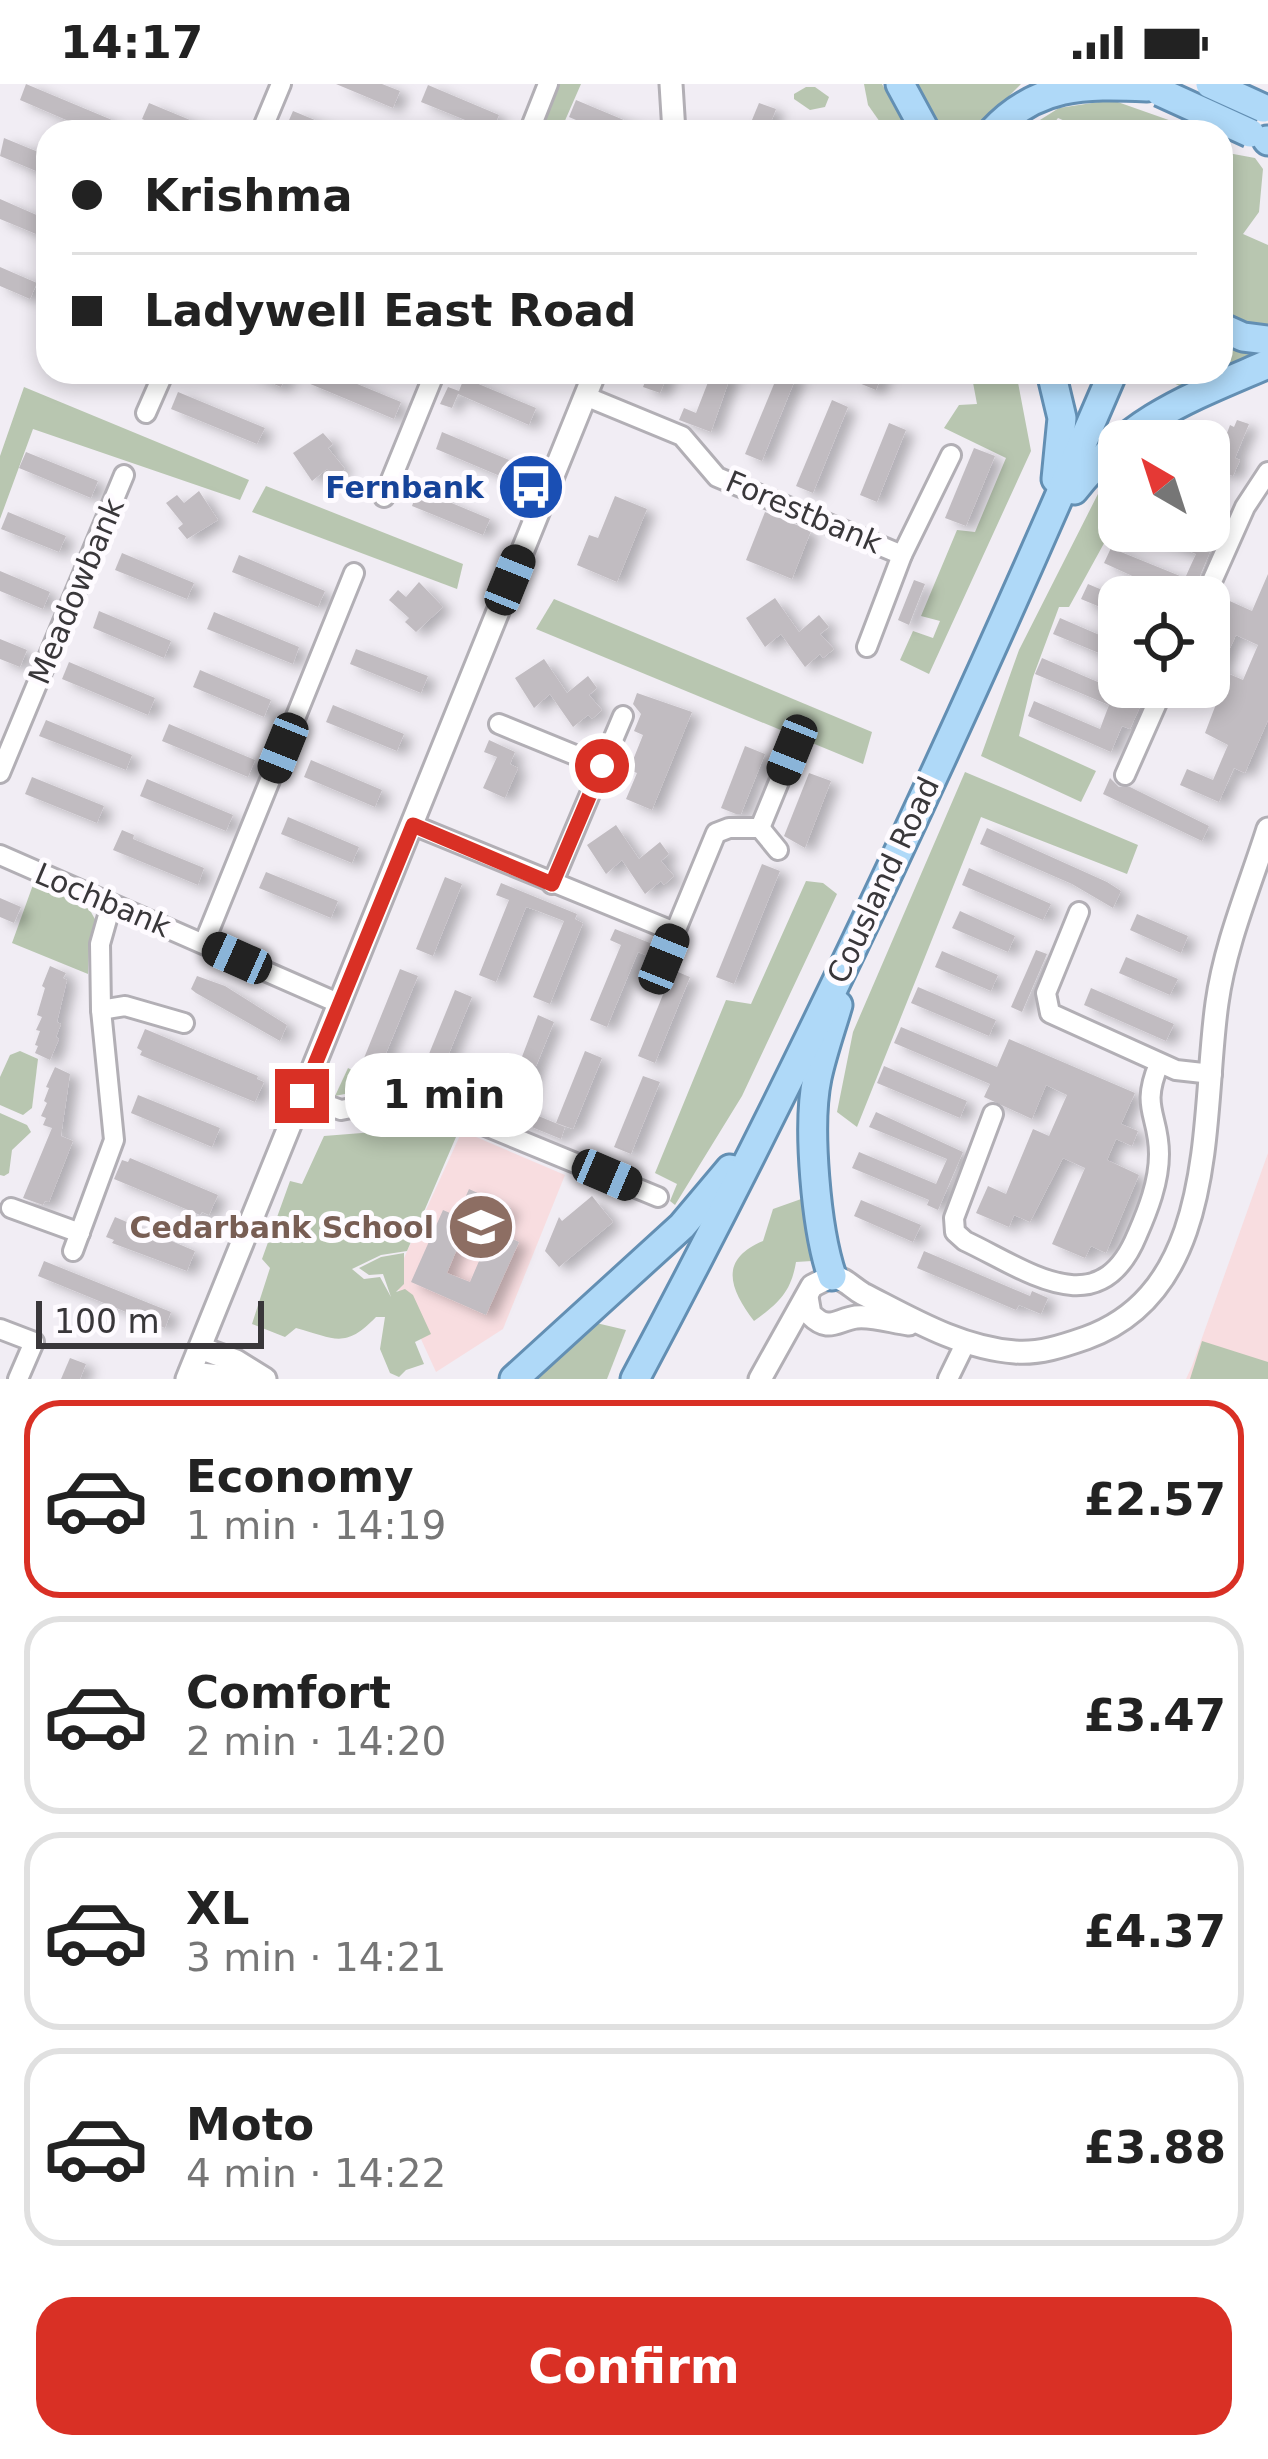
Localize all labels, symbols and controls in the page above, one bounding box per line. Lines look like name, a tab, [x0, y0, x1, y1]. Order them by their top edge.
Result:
text: 14:17	[60, 16, 203, 69]
text: Krishma	[144, 169, 353, 222]
text: Ladywell East Road	[144, 284, 636, 337]
north arrow	[1098, 420, 1230, 552]
map controls	[1098, 420, 1230, 708]
bus stop icon: Fernbank	[496, 452, 566, 522]
street label: Forestbank	[721, 463, 888, 561]
place label: Fernbank	[325, 470, 485, 505]
street label: Meadowbank	[21, 492, 131, 689]
car	[480, 540, 540, 620]
button: locate	[1098, 576, 1230, 708]
car	[253, 708, 313, 788]
car	[762, 710, 822, 790]
route start	[575, 739, 629, 793]
street label: Cousland Road	[820, 771, 946, 989]
street label: Lochbank	[30, 856, 177, 944]
car	[634, 919, 694, 999]
car	[197, 927, 277, 989]
callout: 1 min	[344, 1054, 542, 1138]
route end	[275, 1069, 329, 1123]
text: 1 min	[383, 1072, 505, 1117]
car	[567, 1144, 647, 1206]
school or university icon: Cedarbank School	[446, 1192, 516, 1262]
place label: Cedarbank School	[129, 1210, 434, 1245]
scale bar	[36, 1295, 264, 1348]
text: 100 m	[54, 1302, 160, 1341]
icon: car	[42, 1445, 150, 1553]
text: Economy	[186, 1450, 414, 1503]
text: £2.57	[1084, 1473, 1226, 1526]
text: 1 min · 14:19	[186, 1503, 446, 1548]
icon: car	[42, 1661, 150, 1769]
text: Comfort	[186, 1666, 391, 1719]
text: £3.47	[1084, 1689, 1226, 1742]
text: 2 min · 14:20	[186, 1719, 446, 1764]
icon: car	[42, 1877, 150, 1985]
text: XL	[186, 1882, 249, 1935]
text: £4.37	[1084, 1905, 1226, 1958]
text: 3 min · 14:21	[186, 1935, 446, 1980]
icon: car	[42, 2093, 150, 2201]
text: Moto	[186, 2098, 314, 2151]
text: £3.88	[1084, 2121, 1226, 2174]
text: 4 min · 14:22	[186, 2151, 446, 2196]
button: Confirm	[36, 2297, 1232, 2435]

